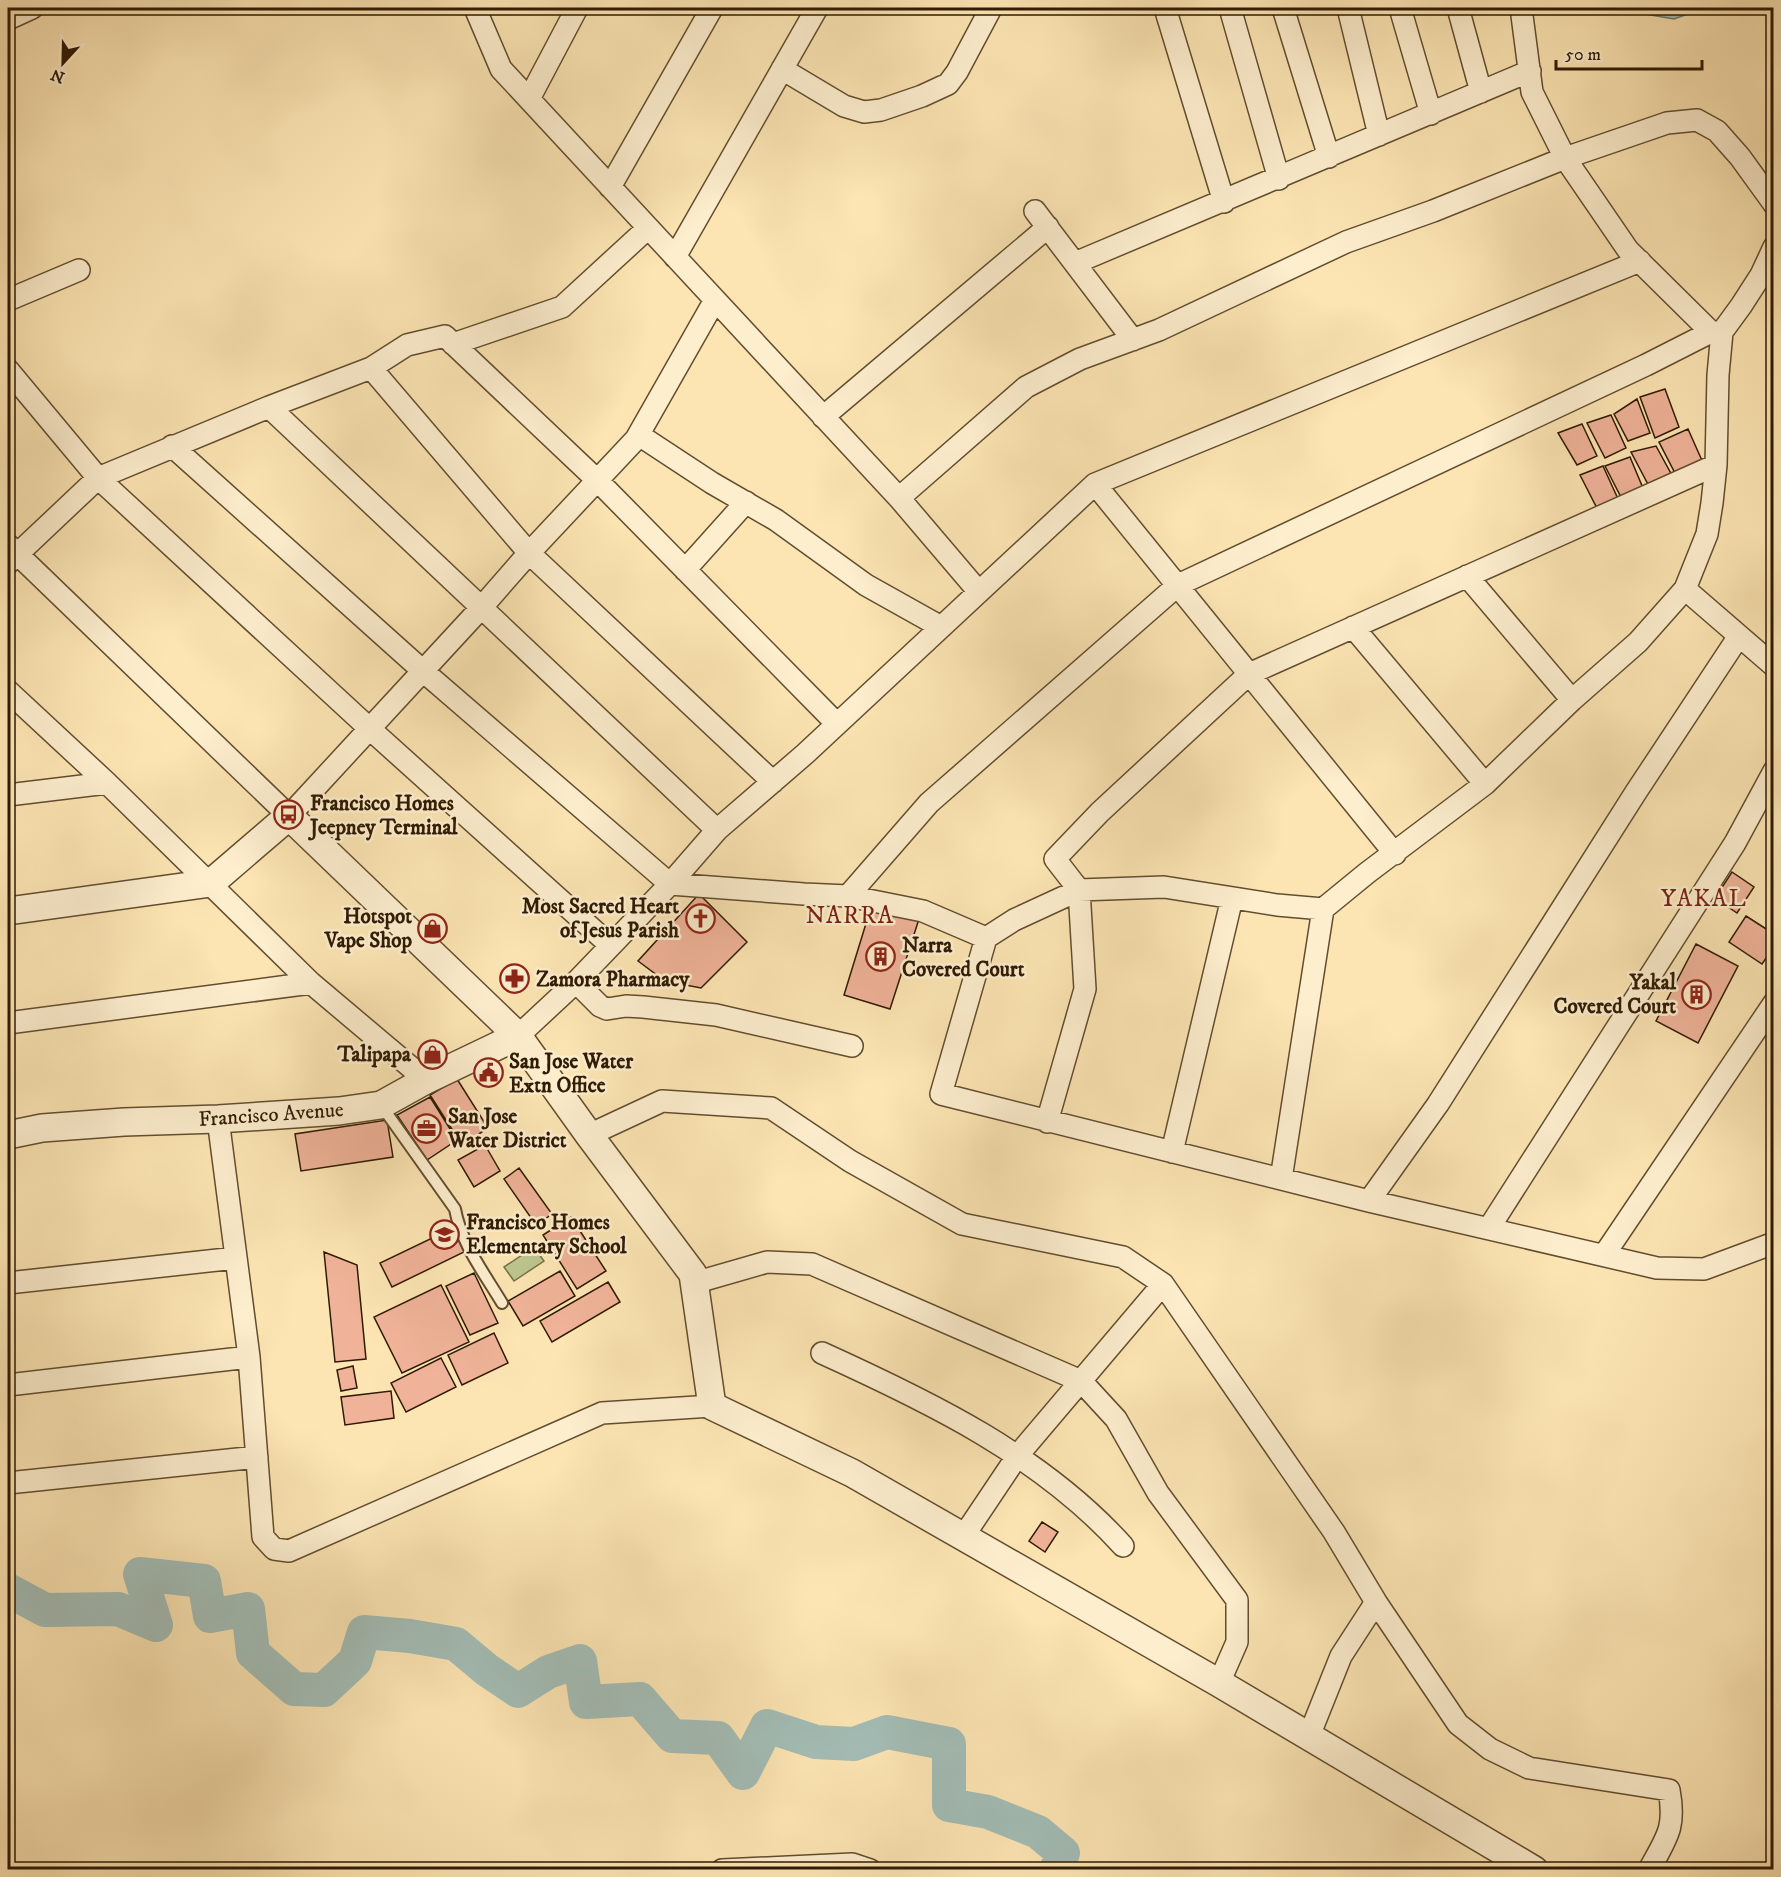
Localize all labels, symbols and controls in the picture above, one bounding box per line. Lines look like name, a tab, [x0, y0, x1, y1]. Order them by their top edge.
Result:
north arrow	[33, 33, 93, 93]
scale bar	[1556, 33, 1702, 71]
text: 50 m	[1565, 44, 1601, 66]
text: N	[48, 64, 68, 88]
place label: Francisco Homes Jeepney Terminal	[308, 791, 458, 841]
bus stop icon: Francisco Homes Jeepney Terminal	[273, 799, 305, 831]
district label: YAKAL	[1661, 884, 1747, 914]
place label: Most Sacred Heart of Jesus Parish	[522, 894, 680, 944]
district label: NARRA	[805, 901, 895, 931]
church icon: Most Sacred Heart of Jesus Parish	[684, 902, 716, 934]
place label: Hotspot Vape Shop	[324, 904, 412, 954]
shop icon: Hotspot Vape Shop	[417, 912, 449, 944]
place label: Narra Covered Court	[902, 933, 1025, 983]
building icon: Narra Covered Court	[865, 941, 897, 973]
pharmacy icon: Zamora Pharmacy	[499, 963, 531, 995]
place label: Zamora Pharmacy	[536, 967, 690, 993]
place label: Yakal Covered Court	[1554, 970, 1677, 1020]
building icon: Yakal Covered Court	[1681, 978, 1713, 1010]
shop icon: Talipapa	[416, 1038, 448, 1070]
place label: Talipapa	[336, 1042, 412, 1068]
place label: San Jose Water Extn Office	[509, 1049, 634, 1099]
public building icon: San Jose Water Extn Office	[472, 1057, 504, 1089]
street label: Francisco Avenue	[198, 1097, 345, 1133]
place label: San Jose Water District	[447, 1104, 567, 1154]
office icon: San Jose Water District	[411, 1112, 443, 1144]
place label: Francisco Homes Elementary School	[466, 1210, 627, 1260]
school or university icon: Francisco Homes Elementary School	[429, 1218, 461, 1250]

